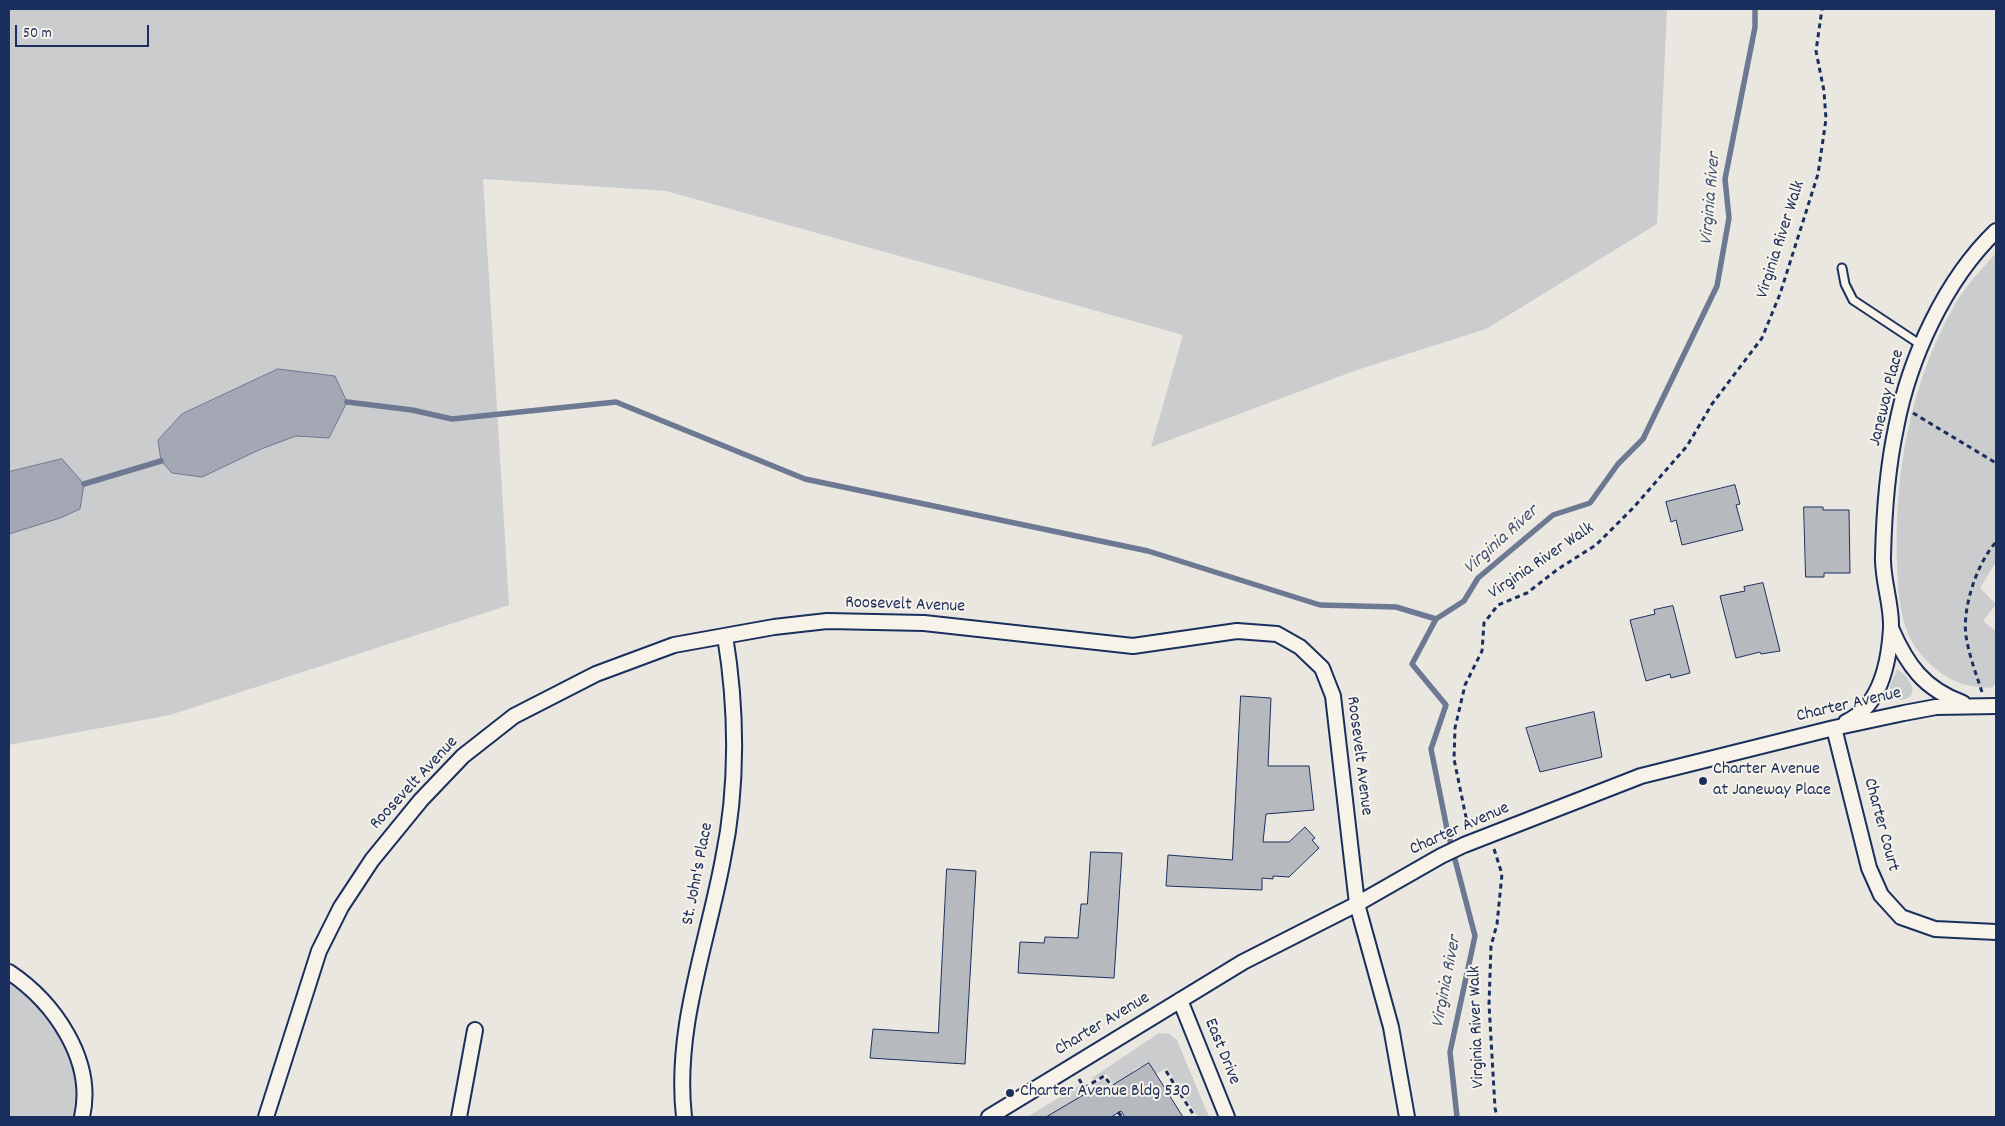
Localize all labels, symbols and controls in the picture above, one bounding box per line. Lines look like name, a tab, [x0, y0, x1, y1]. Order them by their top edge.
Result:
scale bar	[18, 15, 151, 47]
text: 50 m	[23, 23, 52, 45]
water label: Virginia River	[1697, 152, 1727, 246]
street label: Virginia River Walk	[1753, 178, 1811, 302]
street label: Janeway Place	[1866, 347, 1910, 449]
water label: Virginia River	[1460, 501, 1544, 581]
street label: Virginia River Walk	[1485, 519, 1599, 605]
street label: Roosevelt Avenue	[845, 593, 965, 619]
street label: Charter Avenue	[1795, 683, 1903, 729]
street label: Roosevelt Avenue	[1340, 695, 1376, 817]
street label: Roosevelt Avenue	[366, 733, 464, 835]
place label: Charter Avenue at Janeway Place	[1713, 760, 1831, 802]
marker: Charter Avenue at Janeway Place	[1697, 775, 1709, 787]
street label: Charter Court	[1857, 776, 1903, 874]
street label: Charter Avenue	[1407, 798, 1513, 862]
street label: St. John's Place	[678, 821, 720, 927]
water label: Virginia River	[1428, 934, 1468, 1030]
street label: Virginia River Walk	[1465, 965, 1491, 1089]
street label: Charter Avenue	[1052, 988, 1154, 1062]
street label: East Drive	[1198, 1016, 1244, 1088]
place label: Charter Avenue Bldg 530	[1020, 1082, 1190, 1104]
marker: Charter Avenue Bldg 530	[1004, 1087, 1016, 1099]

